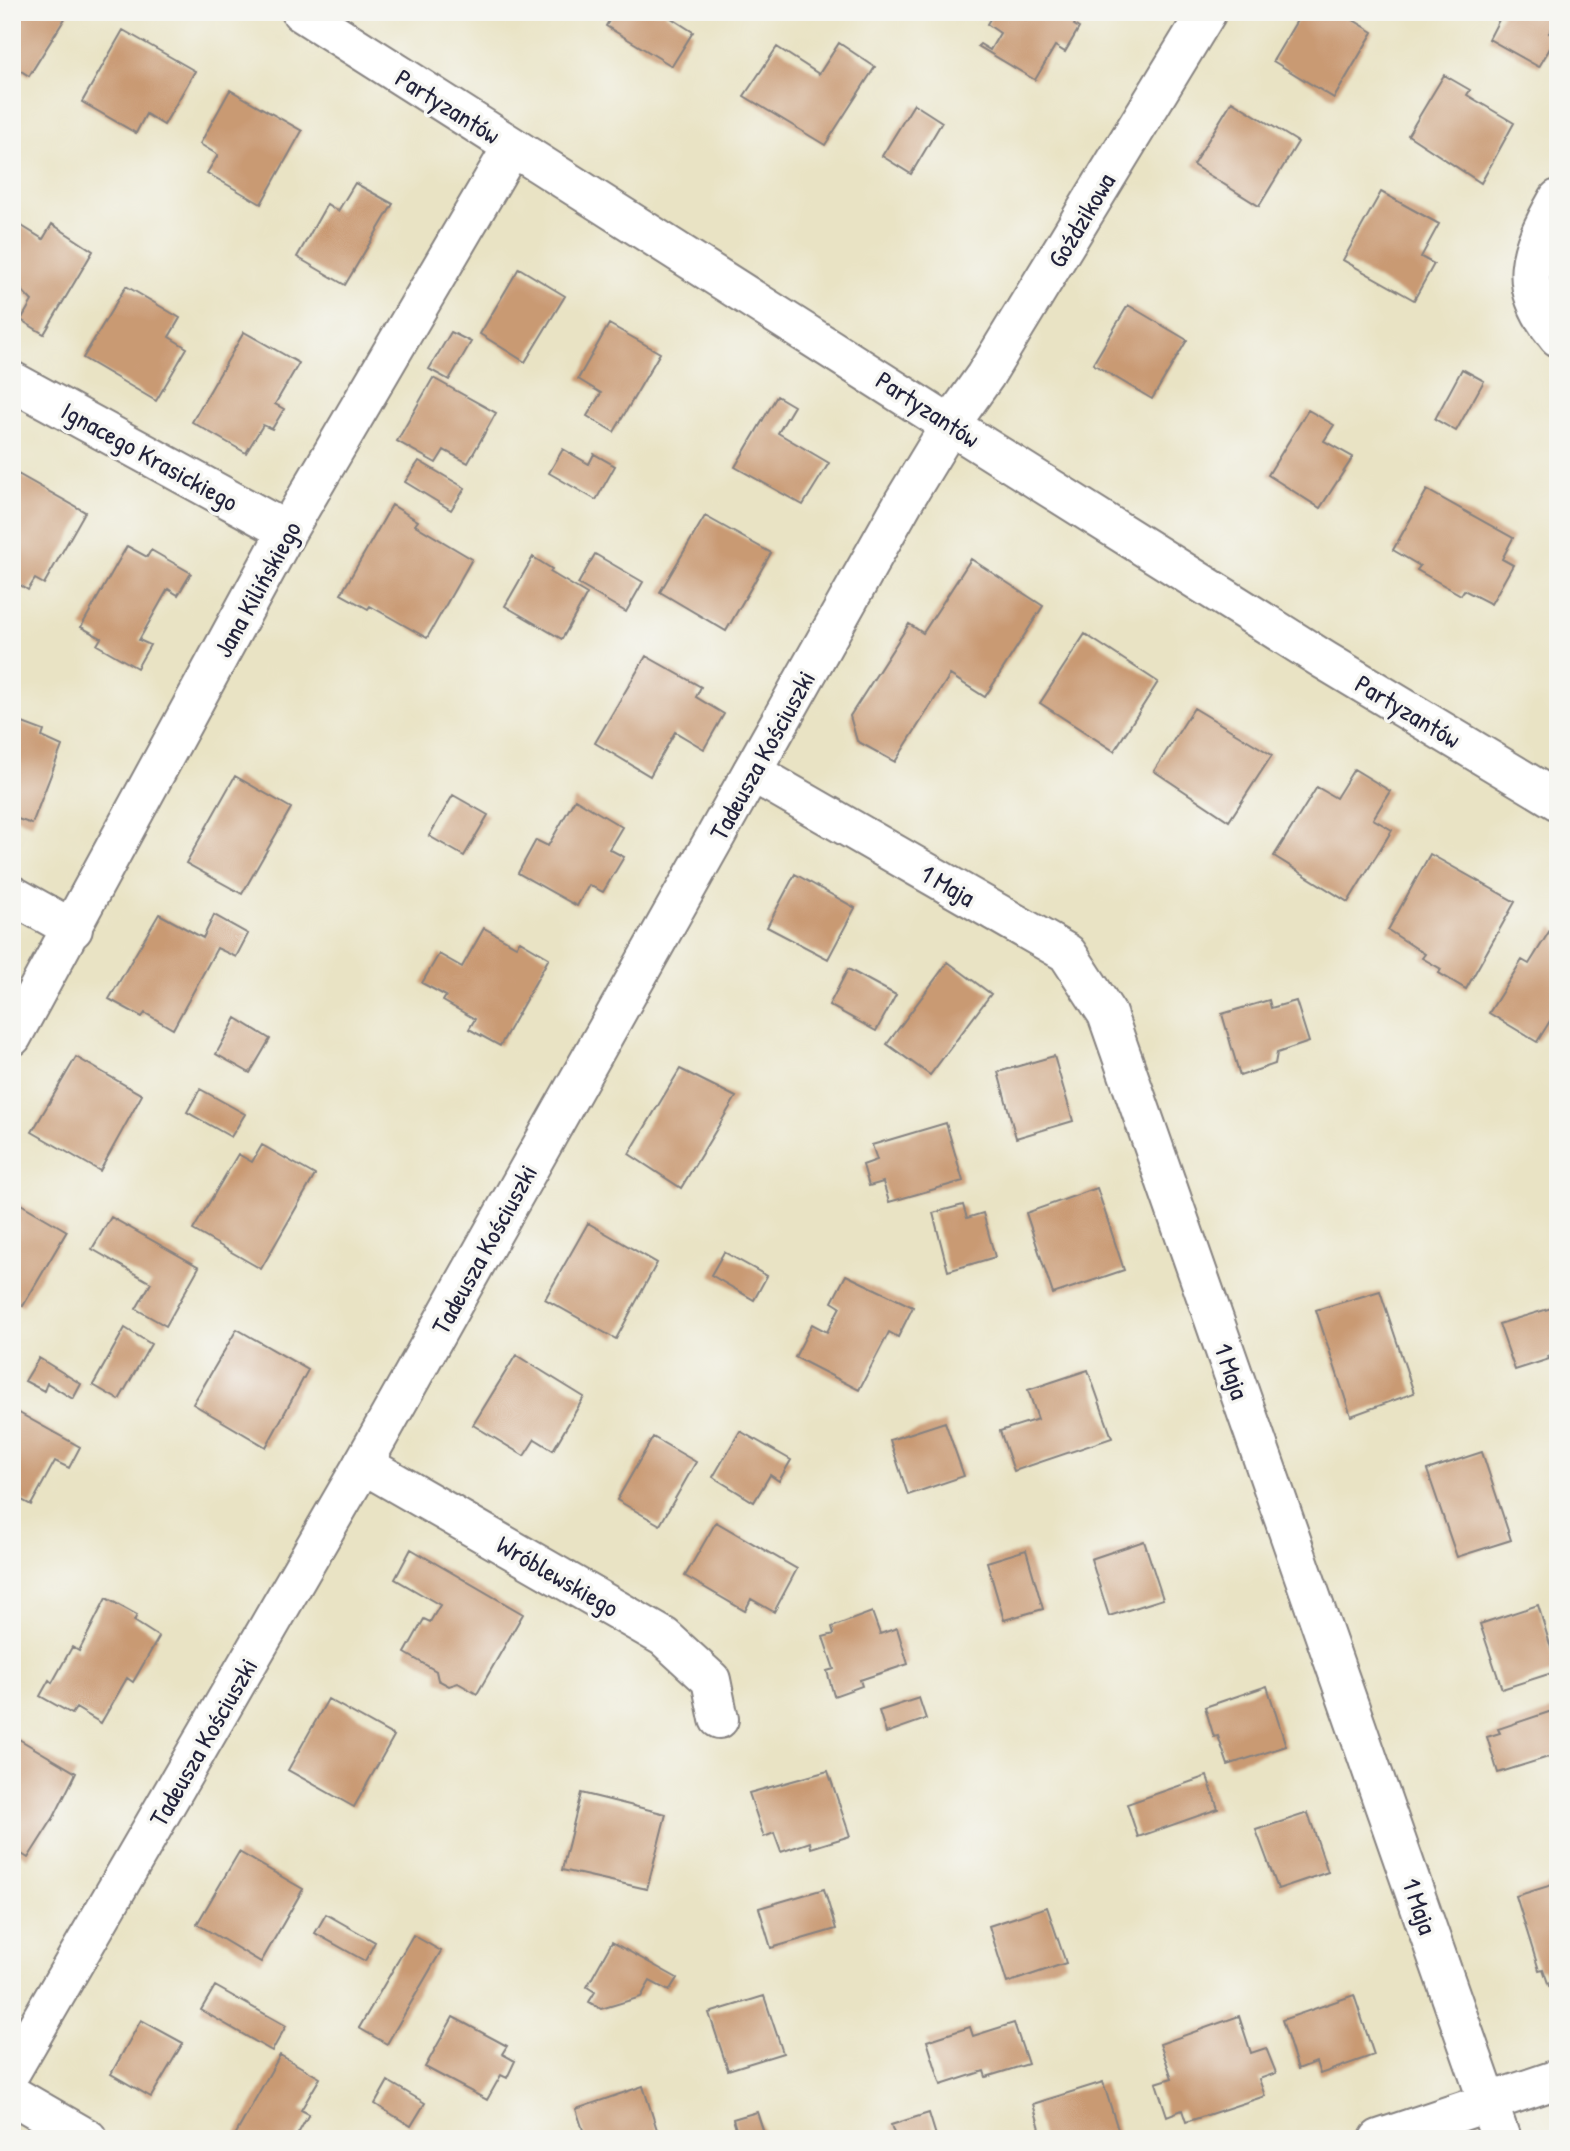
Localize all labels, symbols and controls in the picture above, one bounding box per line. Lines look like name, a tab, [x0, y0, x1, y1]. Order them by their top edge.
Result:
street label: Partyzantów	[389, 60, 507, 152]
street label: Goździkowa	[1039, 166, 1123, 274]
street label: Partyzantów	[869, 362, 987, 456]
street label: Ignacego Krasickiego	[55, 393, 245, 519]
street label: Jana Kilińskiego	[205, 515, 309, 663]
street label: Tadeusza Kościuszki	[701, 664, 823, 846]
street label: Partyzantów	[1349, 666, 1467, 756]
street label: 1 Maja	[914, 855, 982, 915]
street label: Tadeusza Kościuszki	[423, 1158, 545, 1340]
street label: 1 Maja	[1206, 1338, 1258, 1404]
street label: Wróblewskiego	[491, 1527, 625, 1625]
street label: Tadeusza Kościuszki	[141, 1652, 265, 1832]
street label: 1 Maja	[1394, 1873, 1446, 1939]

